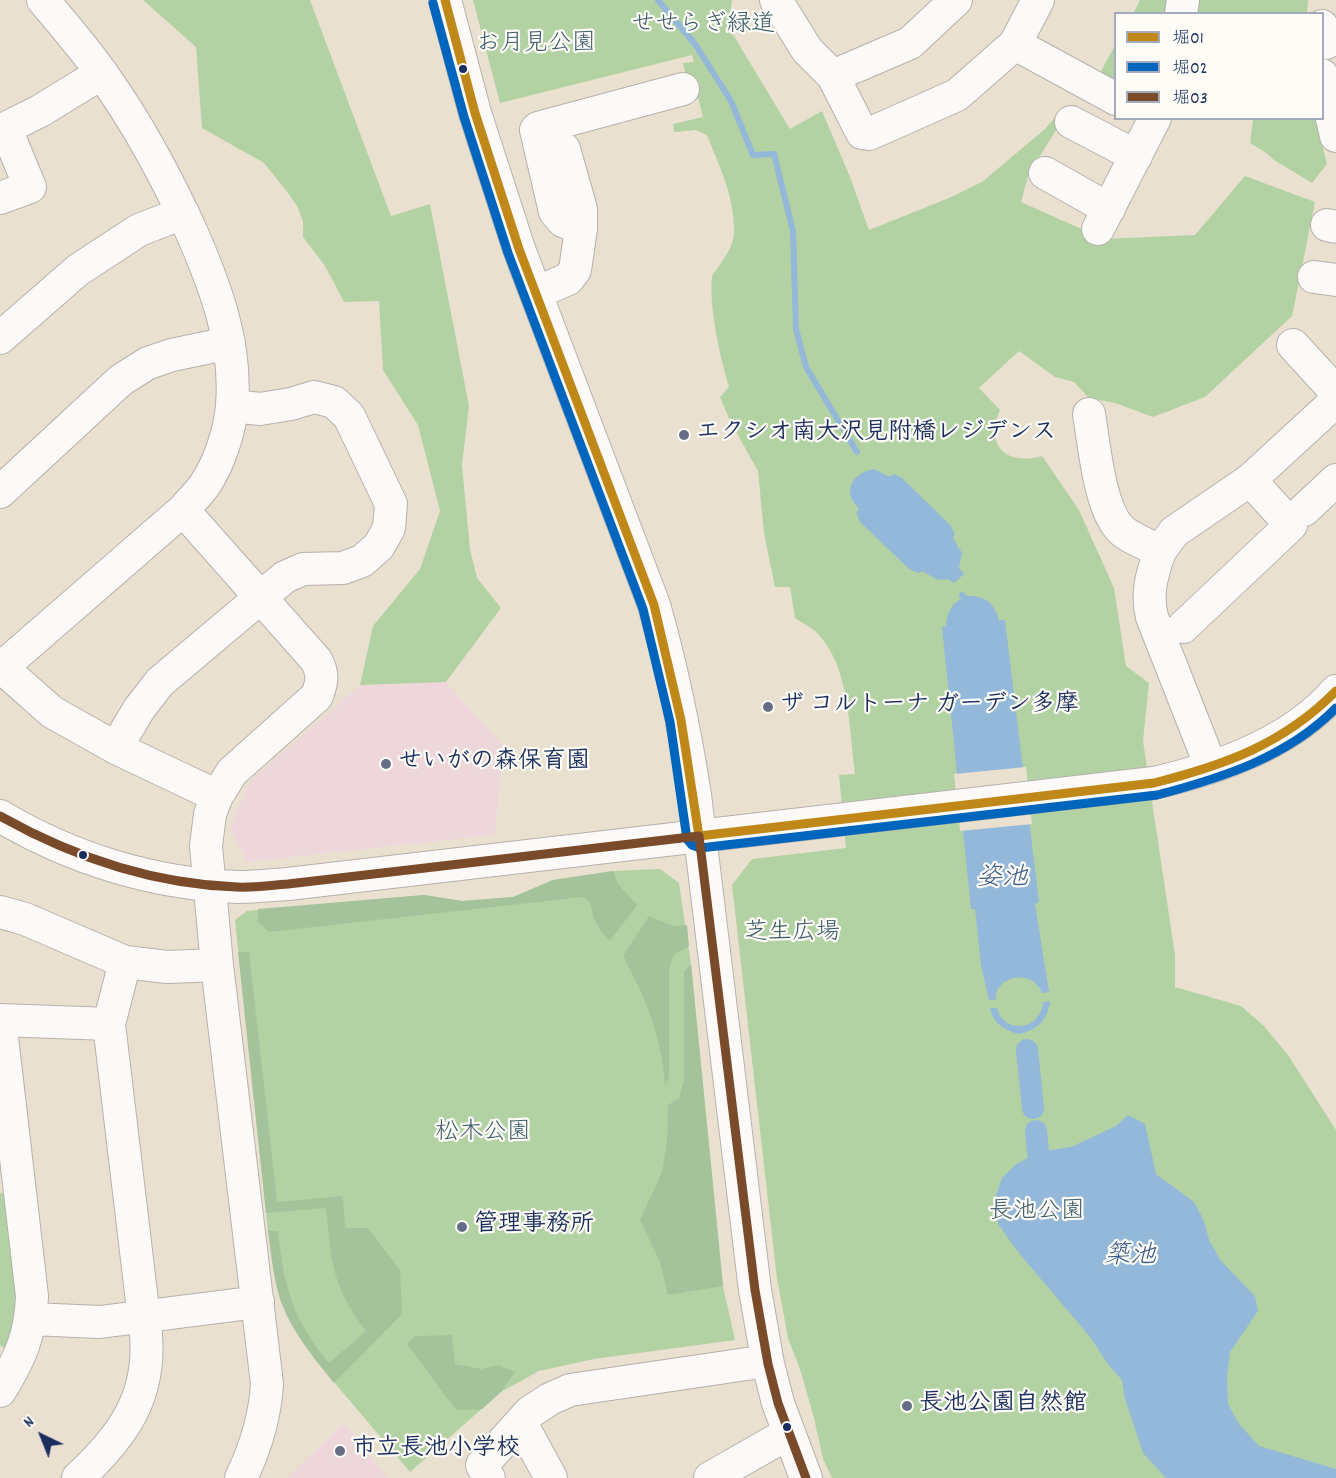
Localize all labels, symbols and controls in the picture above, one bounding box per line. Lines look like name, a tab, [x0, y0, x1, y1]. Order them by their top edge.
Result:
legend	[1114, 12, 1324, 120]
park label: せせらぎ緑道	[631, 13, 775, 41]
text: 堀01	[1172, 27, 1204, 52]
park label: お月見公園	[476, 32, 596, 60]
text: 堀02	[1172, 57, 1208, 82]
unlabelled marker	[457, 63, 469, 75]
text: 堀03	[1172, 87, 1208, 112]
place label: エクシオ南大沢見附橋レジデンス	[696, 421, 1056, 449]
marker: エクシオ南大沢見附橋レジデンス	[677, 428, 691, 442]
place label: ザ コルトーナ ガーデン多摩	[780, 693, 1079, 721]
marker: ザ コルトーナ ガーデン多摩	[761, 700, 775, 714]
place label: せいがの森保育園	[398, 750, 590, 778]
marker: せいがの森保育園	[379, 757, 393, 771]
unlabelled marker	[77, 849, 89, 861]
water label: 姿池	[976, 864, 1028, 896]
park label: 芝生広場	[744, 921, 840, 949]
park label: 松木公園	[435, 1121, 531, 1149]
park label: 長池公園	[989, 1200, 1085, 1228]
place label: 管理事務所	[474, 1213, 594, 1241]
marker: 管理事務所	[455, 1220, 469, 1234]
water label: 築池	[1104, 1242, 1156, 1274]
place label: 長池公園自然館	[919, 1392, 1087, 1420]
marker: 長池公園自然館	[900, 1399, 914, 1413]
north arrow	[12, 1406, 72, 1466]
text: N	[19, 1411, 40, 1434]
unlabelled marker	[781, 1421, 793, 1433]
place label: 市立長池小学校	[352, 1437, 520, 1465]
marker: 市立長池小学校	[333, 1444, 347, 1458]

